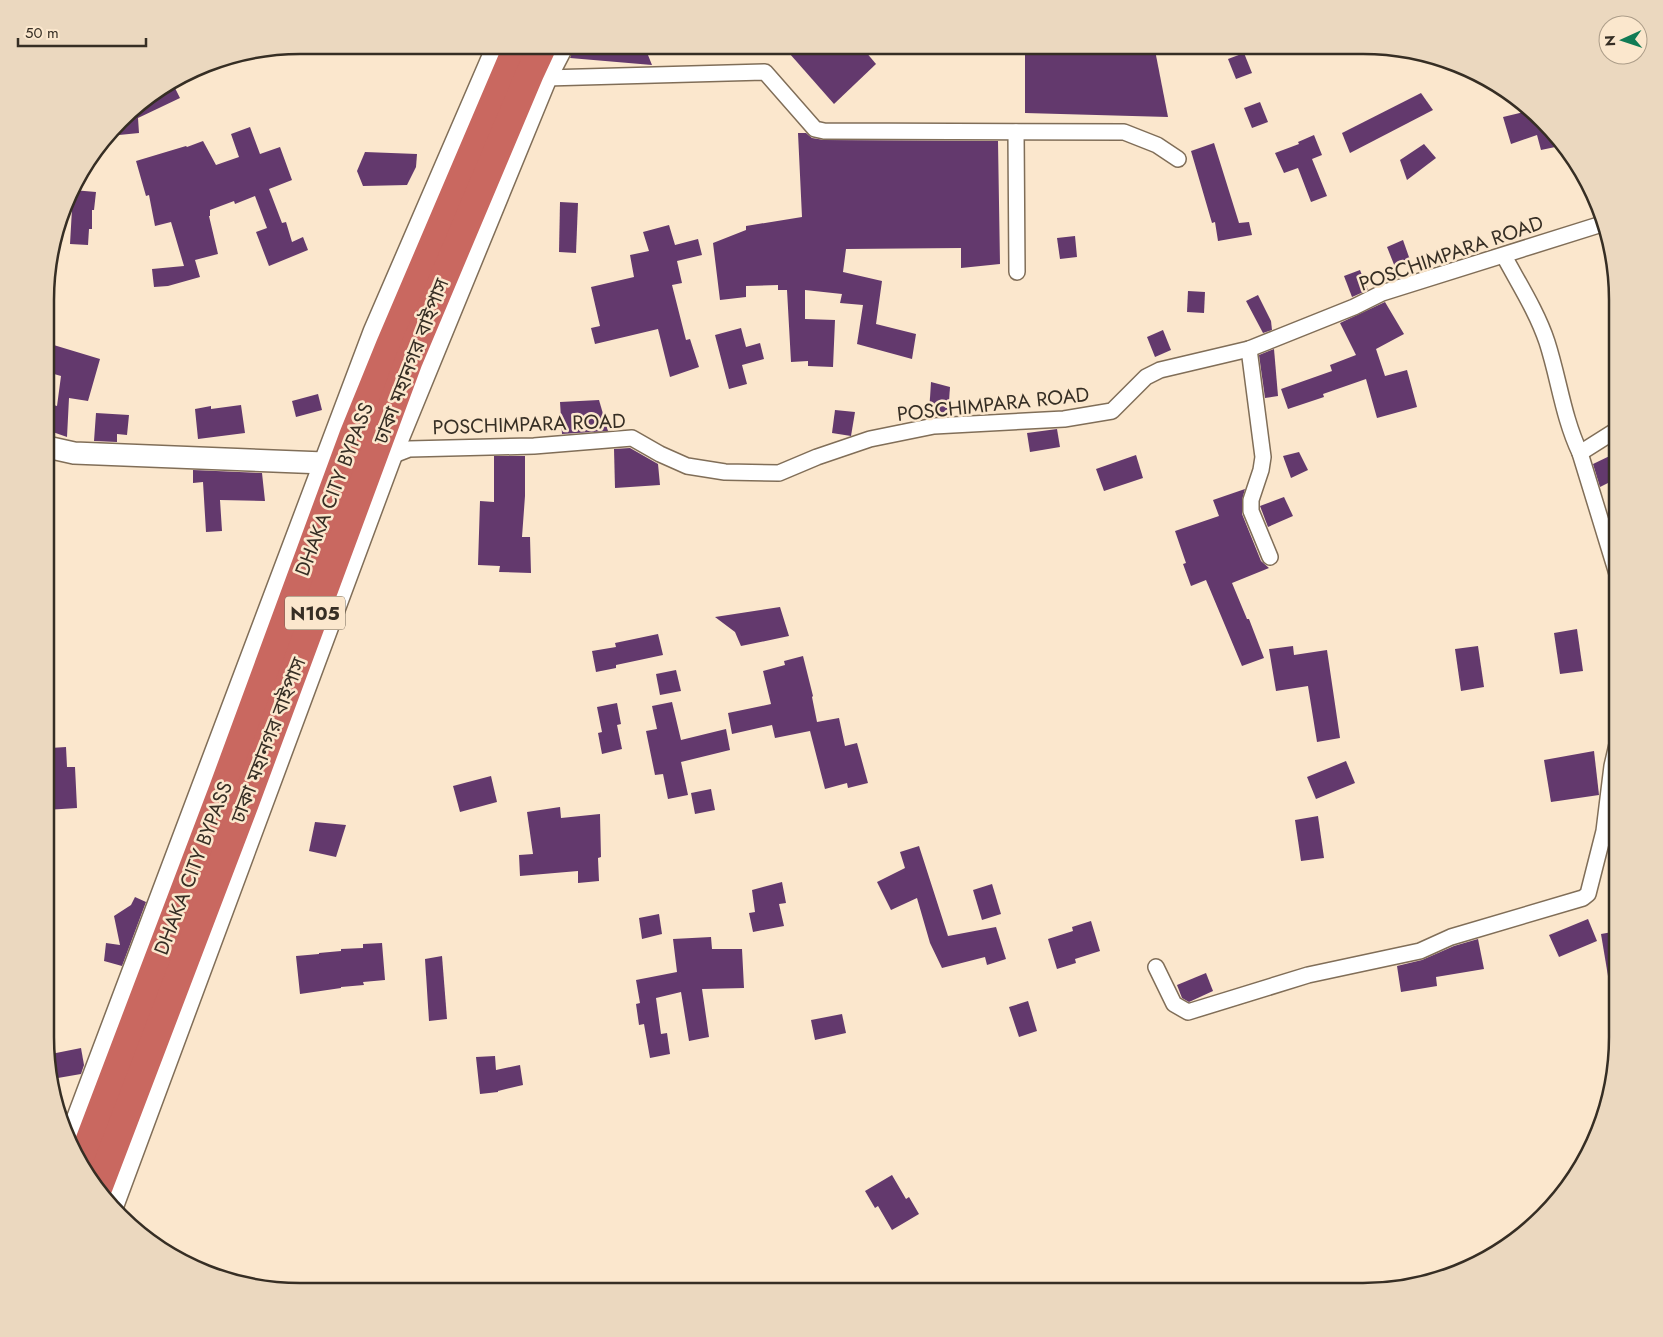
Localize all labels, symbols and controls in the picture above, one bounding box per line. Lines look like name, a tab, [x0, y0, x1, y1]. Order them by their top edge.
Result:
scale bar	[18, 15, 145, 47]
north arrow	[1598, 15, 1648, 65]
text: 50 m	[25, 22, 59, 44]
text: N	[1600, 35, 1620, 47]
street label: POSCHIMPARA ROAD	[1355, 208, 1547, 299]
street label: ঢাকা মহানগর বাইপাস	[366, 274, 457, 449]
street label: POSCHIMPARA ROAD	[895, 380, 1091, 429]
street label: DHAKA CITY BYPASS	[288, 398, 381, 580]
street label: POSCHIMPARA ROAD	[432, 407, 626, 442]
road number: N105	[285, 596, 345, 630]
street label: ঢাকা মহানগর বাইপাস	[223, 653, 314, 828]
street label: DHAKA CITY BYPASS	[147, 777, 240, 959]

